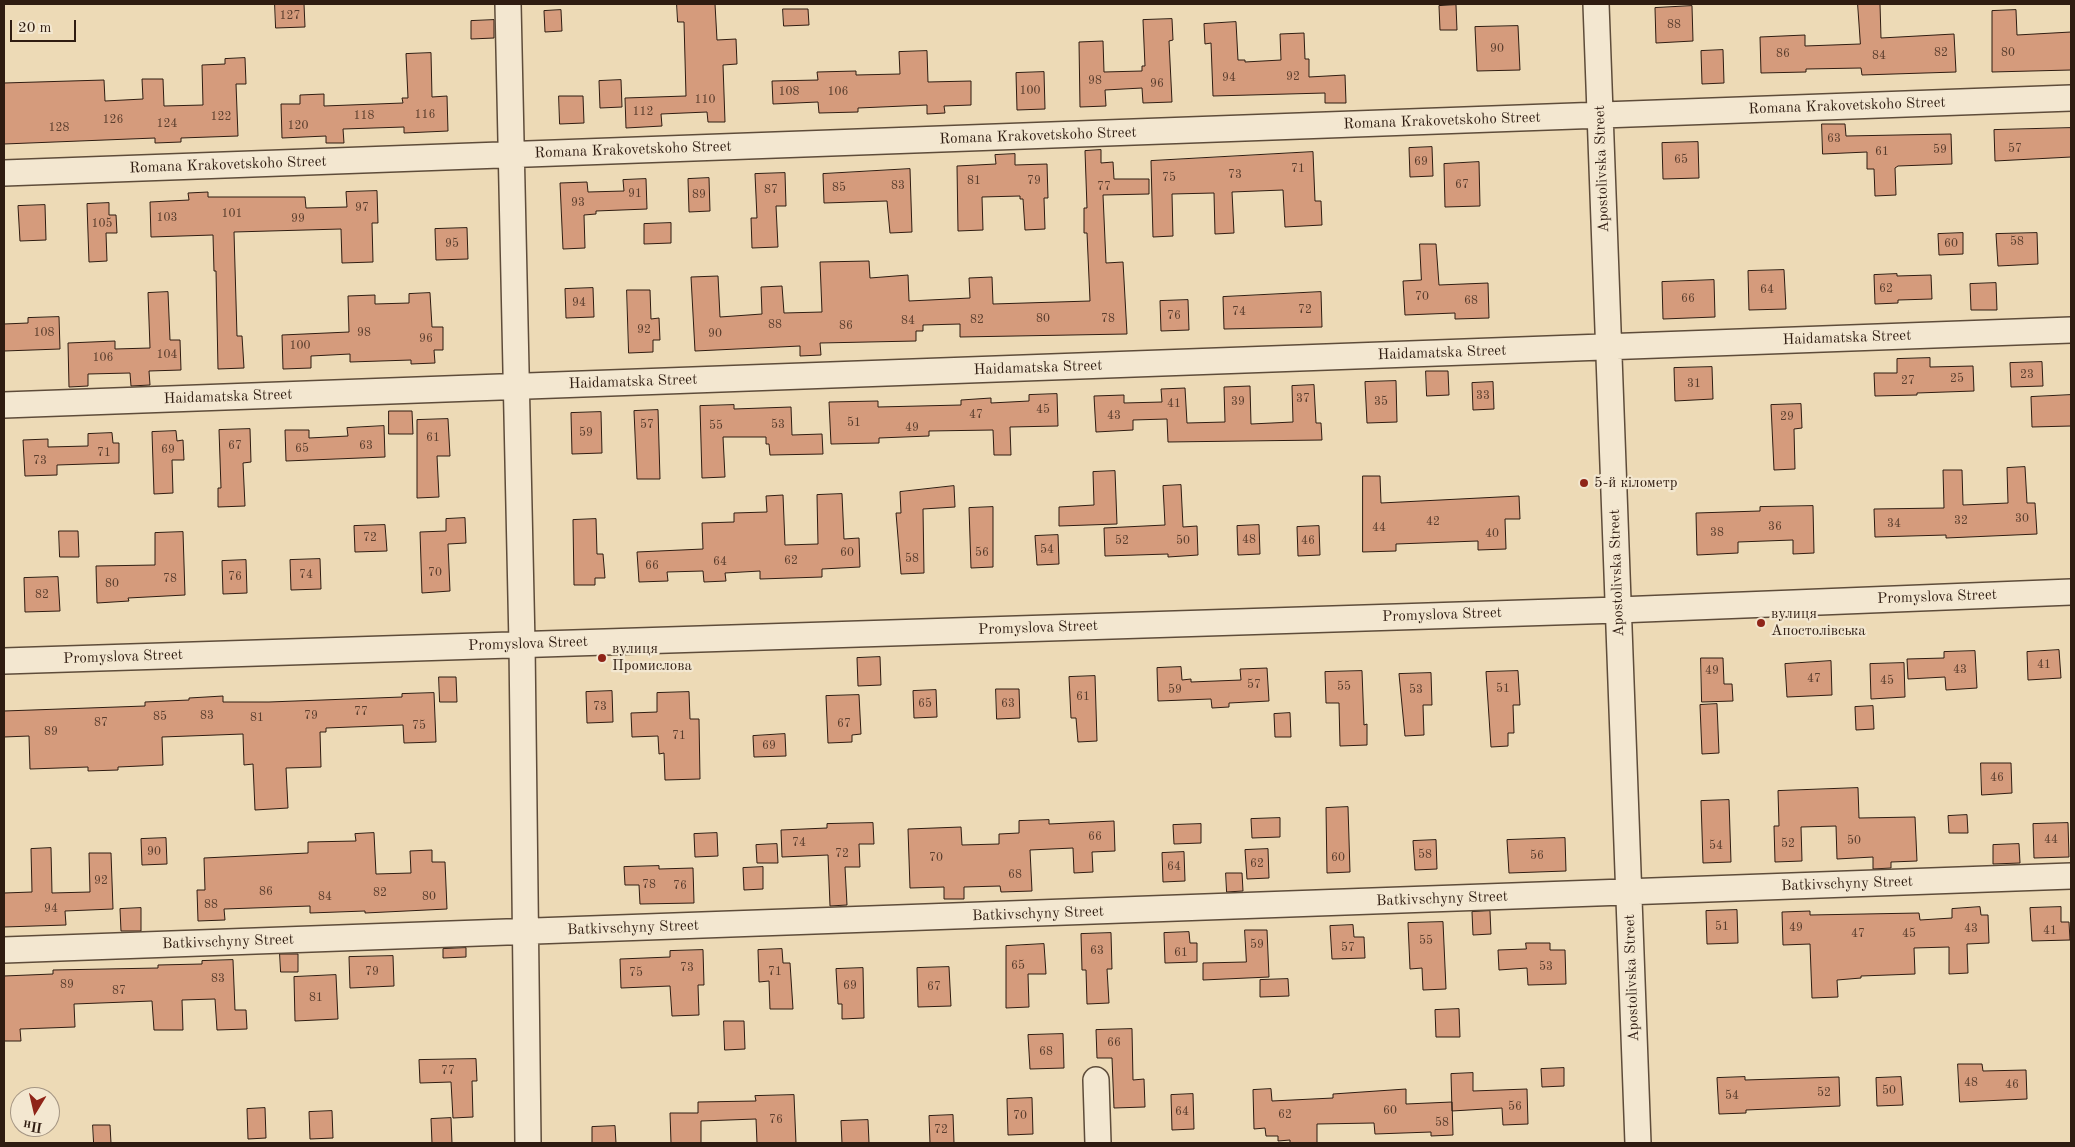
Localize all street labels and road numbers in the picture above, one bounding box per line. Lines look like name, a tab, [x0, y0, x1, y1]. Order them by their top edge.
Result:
street label: Romana Krakovetskoho Street	[1748, 94, 1946, 118]
street label: Apostolivska Street	[1591, 105, 1613, 233]
street label: Romana Krakovetskoho Street	[1343, 109, 1541, 133]
street label: Romana Krakovetskoho Street	[939, 124, 1137, 148]
street label: Romana Krakovetskoho Street	[534, 138, 732, 162]
street label: Romana Krakovetskoho Street	[129, 153, 327, 177]
street label: Haidamatska Street	[1782, 327, 1912, 349]
street label: Haidamatska Street	[1377, 342, 1507, 364]
street label: Haidamatska Street	[973, 357, 1103, 379]
street label: Haidamatska Street	[568, 371, 698, 393]
street label: Haidamatska Street	[163, 386, 293, 408]
street label: Apostolivska Street	[1606, 509, 1628, 637]
street label: Promyslova Street	[1877, 586, 1997, 608]
street label: Promyslova Street	[1382, 604, 1502, 626]
street label: Promyslova Street	[978, 617, 1098, 639]
street label: Promyslova Street	[468, 633, 588, 655]
street label: Promyslova Street	[63, 646, 183, 668]
street label: Batkivschyny Street	[1781, 873, 1913, 895]
street label: Batkivschyny Street	[1376, 888, 1508, 910]
street label: Batkivschyny Street	[972, 903, 1104, 925]
street label: Apostolivska Street	[1621, 914, 1643, 1042]
street label: Batkivschyny Street	[567, 917, 699, 939]
street label: Batkivschyny Street	[162, 931, 294, 953]

